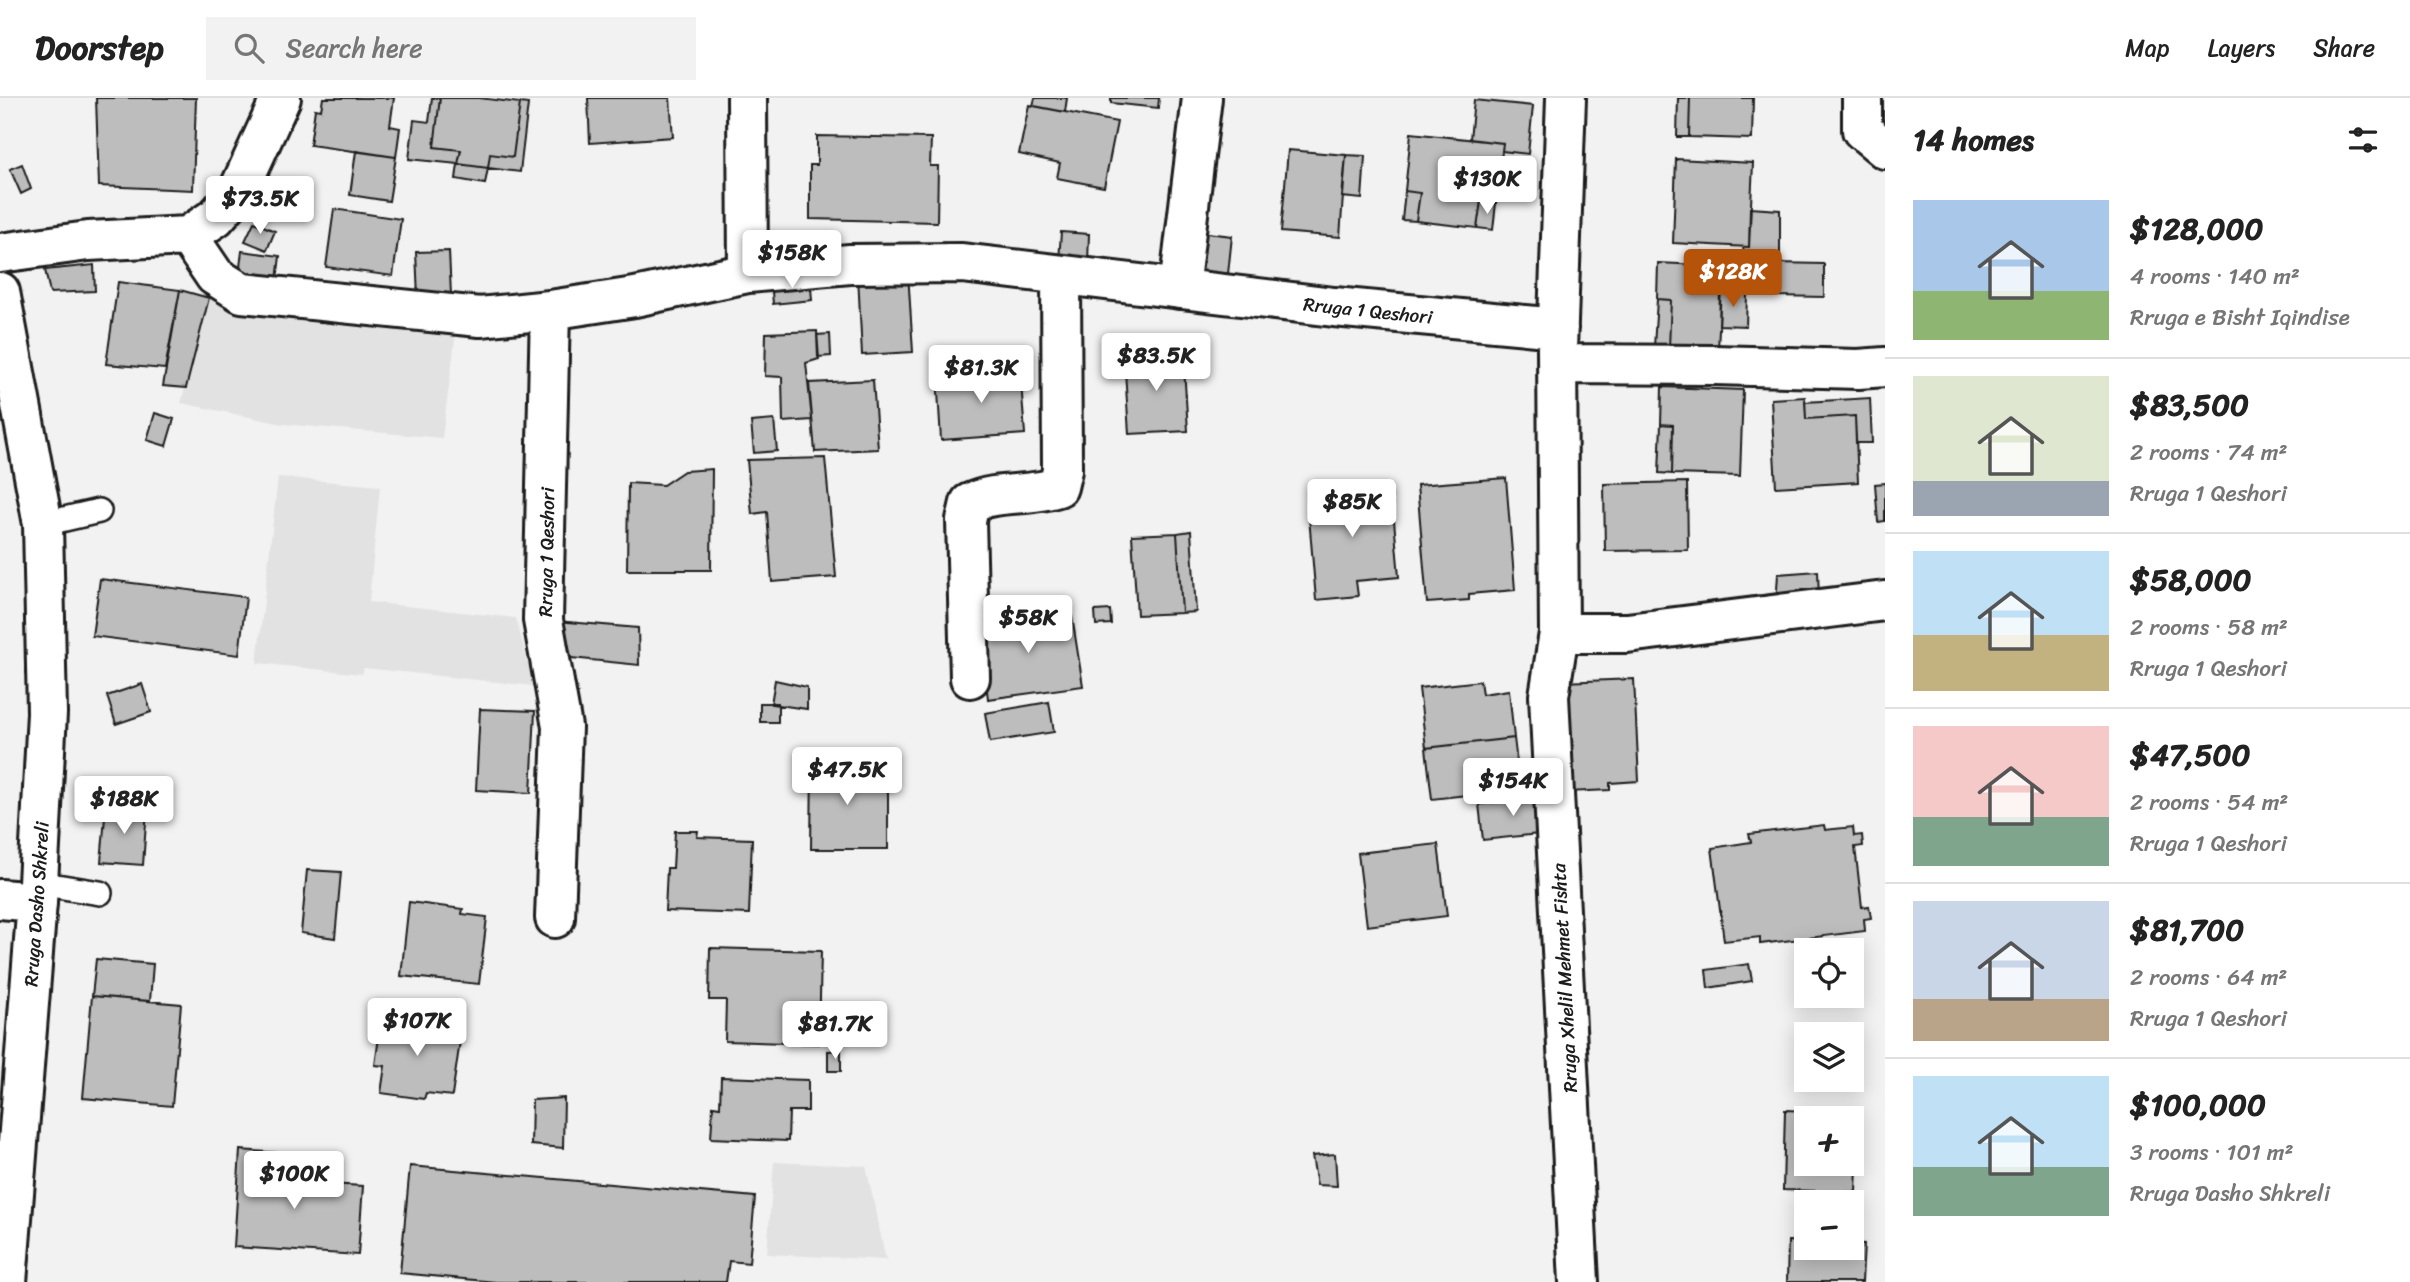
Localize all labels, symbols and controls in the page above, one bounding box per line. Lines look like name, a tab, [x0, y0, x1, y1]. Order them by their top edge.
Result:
search box	[206, 17, 696, 80]
text: Doorstep	[35, 19, 164, 77]
text: Search here	[286, 25, 423, 71]
text: Map	[2125, 27, 2170, 69]
text: Layers	[2208, 27, 2275, 69]
text: Share	[2313, 27, 2375, 69]
icon: search	[230, 29, 268, 67]
text: 14 homes	[1913, 113, 2034, 167]
icon: filters	[2344, 121, 2382, 159]
pin: $130K	[1438, 156, 1536, 216]
text: $130K	[1454, 158, 1520, 199]
pin: $73.5K	[203, 176, 317, 236]
text: $73.5K	[222, 178, 298, 219]
text: $128,000	[2130, 202, 2263, 256]
icon: home	[1969, 228, 2053, 312]
pin: $158K	[743, 230, 841, 290]
text: $158K	[758, 232, 826, 273]
pin: $128K	[1684, 250, 1782, 309]
text: $128K	[1700, 251, 1766, 292]
text: 4 rooms · 140 m²	[2130, 256, 2300, 297]
street label: Rruga 1 Qeshori	[1302, 287, 1435, 334]
text: Rruga e Bisht Iqindise	[2130, 297, 2350, 338]
pin: $83.5K	[1099, 334, 1213, 393]
text: $83.5K	[1118, 335, 1194, 376]
pin: $81.3K	[924, 345, 1038, 405]
text: $81.3K	[945, 347, 1017, 388]
text: $83,500	[2130, 378, 2249, 432]
icon: home	[1969, 404, 2053, 488]
text: 2 rooms · 74 m²	[2130, 432, 2287, 473]
text: Rruga 1 Qeshori	[2130, 473, 2287, 514]
pin: $85K	[1311, 480, 1393, 539]
text: $85K	[1323, 481, 1381, 522]
street label: Rruga 1 Qeshori	[529, 486, 564, 617]
text: $58,000	[2130, 553, 2252, 607]
icon: home	[1969, 579, 2053, 663]
pin: $58K	[987, 596, 1069, 655]
text: $58K	[999, 597, 1057, 638]
text: 2 rooms · 58 m²	[2130, 607, 2288, 648]
text: Rruga 1 Qeshori	[2130, 648, 2287, 689]
text: $47,500	[2130, 728, 2250, 782]
pin: $47.5K	[790, 748, 904, 807]
text: $47.5K	[808, 749, 886, 790]
icon: home	[1969, 754, 2053, 838]
pin: $154K	[1464, 758, 1562, 818]
text: $154K	[1479, 760, 1547, 801]
pin: $188K	[75, 776, 173, 836]
text: $188K	[90, 778, 158, 819]
text: 2 rooms · 54 m²	[2130, 782, 2288, 823]
street label: Rruga Dasho Shkreli	[14, 820, 59, 988]
text: Rruga 1 Qeshori	[2130, 823, 2287, 864]
street label: Rruga Xhelil Mehmet Fishta	[1542, 862, 1587, 1094]
text: $81,700	[2130, 903, 2244, 957]
icon: home	[1969, 929, 2053, 1013]
map controls	[1794, 938, 1864, 1260]
button: locate	[1794, 938, 1864, 1008]
text: 2 rooms · 64 m²	[2130, 957, 2287, 998]
pin: $107K	[368, 998, 466, 1058]
text: Rruga 1 Qeshori	[2130, 998, 2287, 1039]
text: $107K	[384, 1000, 451, 1041]
pin: $81.7K	[778, 1002, 892, 1061]
text: $81.7K	[798, 1003, 872, 1044]
button: layers	[1794, 1022, 1864, 1092]
text: $100,000	[2130, 1078, 2266, 1132]
icon: home	[1969, 1104, 2053, 1188]
button: +	[1794, 1106, 1864, 1176]
text: 3 rooms · 101 m²	[2130, 1132, 2294, 1173]
pin: $100K	[245, 1152, 343, 1211]
text: $100K	[260, 1153, 328, 1194]
text: Rruga Dasho Shkreli	[2130, 1173, 2330, 1214]
button: −	[1794, 1190, 1864, 1260]

